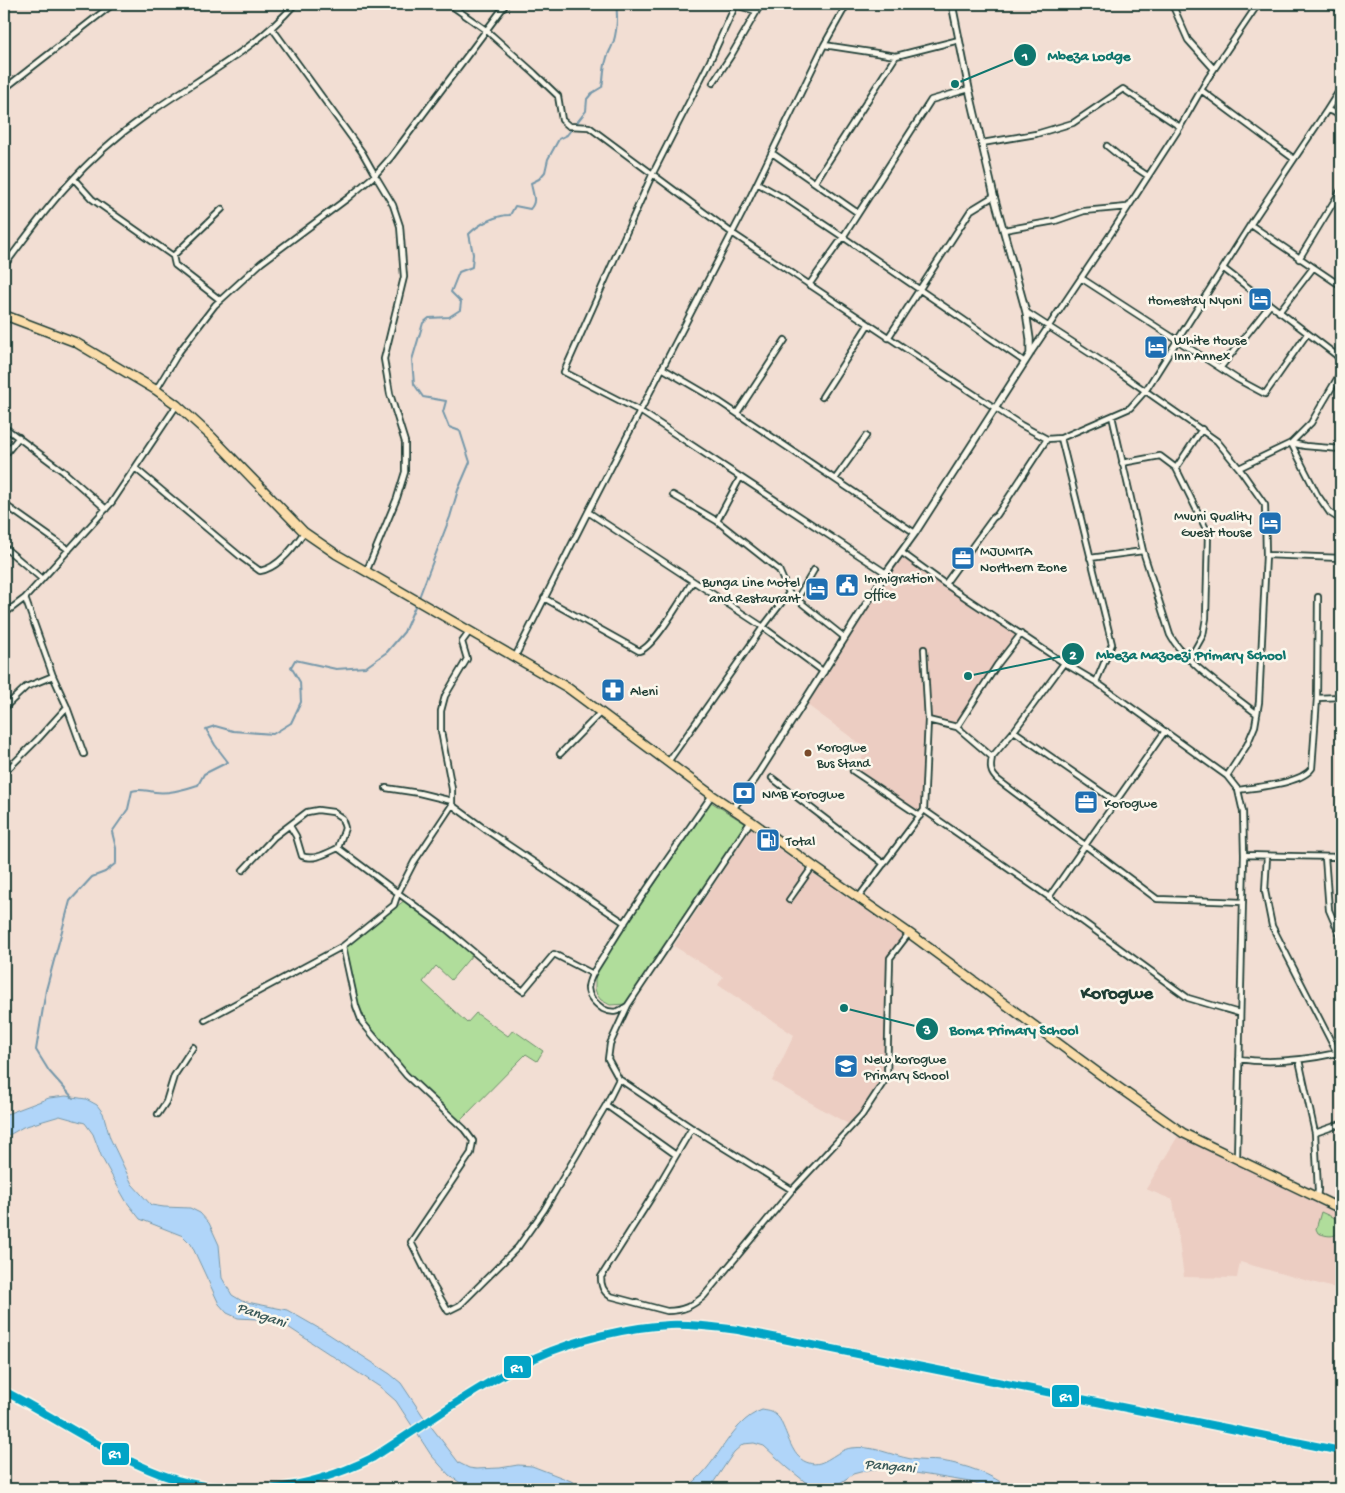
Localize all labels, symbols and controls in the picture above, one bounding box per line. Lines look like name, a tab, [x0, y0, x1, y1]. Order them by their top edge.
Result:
callout: Mbeza Lodge	[1012, 40, 1140, 70]
text: 1	[1021, 48, 1028, 66]
text: Mbeza Lodge	[1048, 48, 1132, 66]
hotel icon: Homestay Nyoni	[1247, 286, 1273, 312]
place label: Homestay Nyoni	[1148, 293, 1242, 310]
place label: White House Inn Annex	[1174, 333, 1248, 366]
hotel icon: White House Inn Annex	[1143, 334, 1169, 360]
place label: Mvuni Quality Guest House	[1174, 509, 1253, 542]
hotel icon: Mvuni Quality Guest House	[1257, 510, 1283, 536]
place label: MJUMITA Northern Zone	[980, 544, 1068, 577]
office icon: MJUMITA Northern Zone	[950, 545, 976, 571]
place label: Immigration Office	[864, 571, 934, 604]
public building icon: Immigration Office	[834, 572, 860, 598]
place label: Bunga Line Motel and Restaurant	[701, 575, 801, 608]
hotel icon: Bunga Line Motel and Restaurant	[804, 576, 830, 602]
callout: Mbeza Mazoezi Primary School	[1061, 639, 1296, 669]
text: 2	[1069, 647, 1077, 665]
text: Mbeza Mazoezi Primary School	[1096, 647, 1287, 665]
pharmacy icon: Aleni	[600, 677, 626, 703]
place label: Aleni	[630, 684, 658, 701]
place label: Korogwe Bus Stand	[816, 741, 871, 772]
marker: Korogwe Bus Stand	[803, 748, 813, 758]
bank icon: NMB Korogwe	[731, 780, 757, 806]
place label: NMB Korogwe	[762, 787, 845, 804]
office icon: Korogwe	[1073, 789, 1099, 815]
place label: Korogwe	[1104, 796, 1158, 813]
fuel station icon: Total	[755, 827, 781, 853]
place label: Total	[785, 834, 815, 851]
district label: Korogwe	[1080, 983, 1154, 1006]
callout: Boma Primary School	[914, 1014, 1088, 1044]
text: 3	[922, 1022, 931, 1040]
text: Boma Primary School	[948, 1022, 1079, 1040]
place label: New korogwe Primary School	[863, 1052, 949, 1085]
school or university icon: New korogwe Primary School	[833, 1053, 859, 1079]
water label: Pangani	[234, 1299, 290, 1333]
line badge: R1	[503, 1355, 532, 1379]
text: R1	[510, 1361, 524, 1378]
line badge: R1	[1051, 1384, 1080, 1408]
text: R1	[1059, 1390, 1073, 1407]
line badge: R1	[101, 1442, 130, 1466]
text: R1	[108, 1447, 122, 1464]
water label: Pangani	[864, 1456, 918, 1478]

